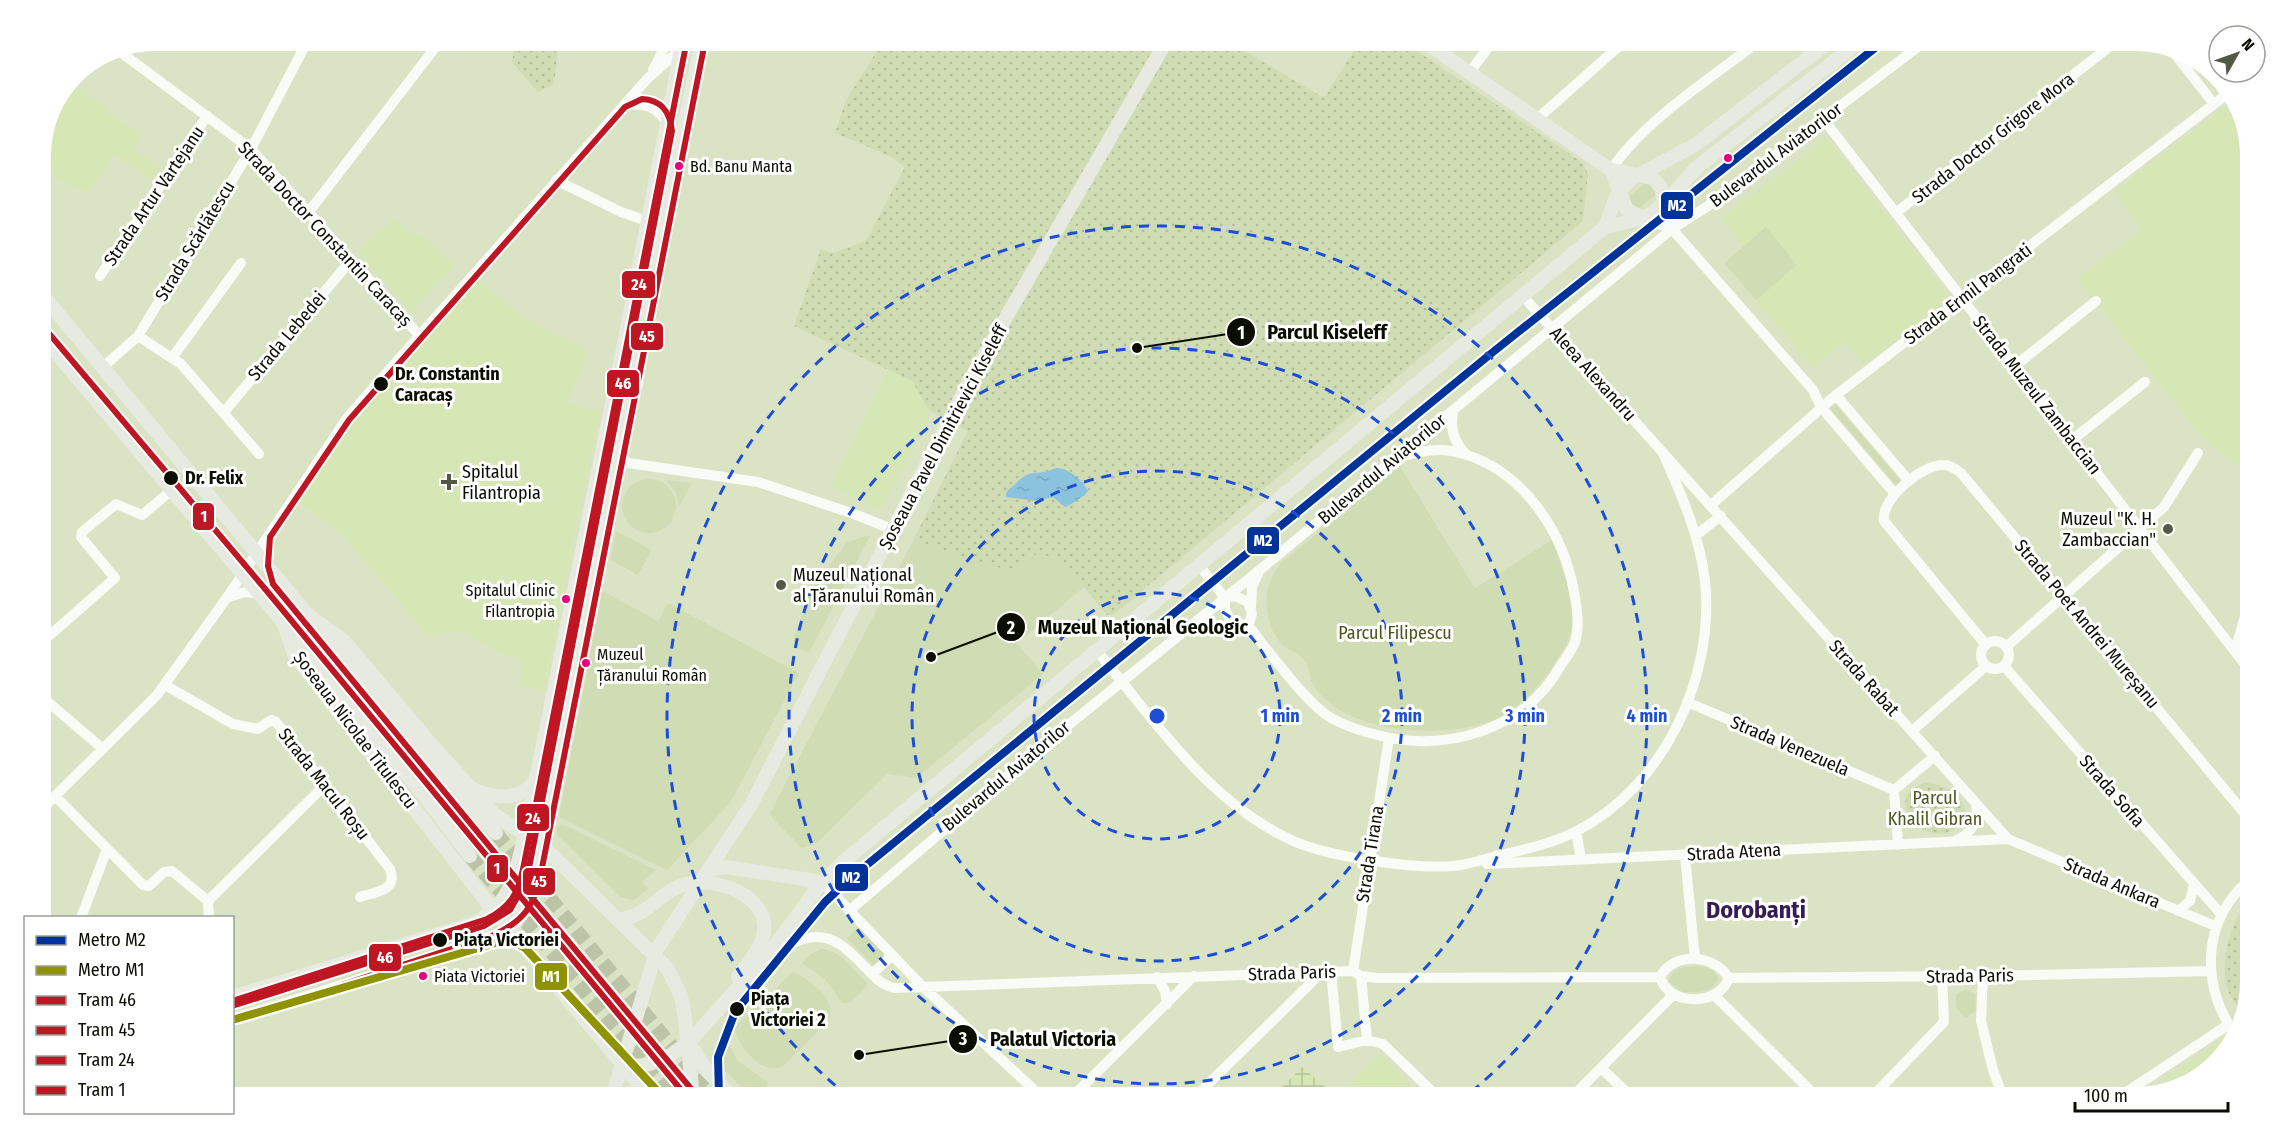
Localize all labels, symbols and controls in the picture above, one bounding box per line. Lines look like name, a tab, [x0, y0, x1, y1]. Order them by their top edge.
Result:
north arrow	[2207, 24, 2267, 84]
text: N	[2238, 35, 2258, 54]
street label: Strada Doctor Grigore Mora	[1908, 68, 2079, 208]
street label: Bulevardul Aviatorilor	[1705, 98, 1847, 212]
street label: Strada Artur Vartejanu	[99, 122, 209, 270]
street label: Strada Doctor Constantin Caracaș	[233, 137, 417, 331]
unlabelled marker	[1722, 152, 1734, 164]
place label: Bd. Banu Manta	[690, 157, 792, 176]
marker: Bd. Banu Manta	[673, 160, 685, 172]
street label: Strada Scărlătescu	[150, 177, 240, 305]
line badge: M2	[1660, 191, 1694, 220]
text: M2	[1668, 196, 1687, 215]
street label: Strada Ermil Pangrati	[1900, 239, 2036, 349]
line badge: 24	[621, 270, 656, 299]
text: 24	[630, 275, 647, 294]
street label: Strada Lebedei	[243, 287, 331, 385]
street label: Strada Muzeul Zambaccian	[1968, 311, 2106, 479]
callout: Parcul Kiseleff	[1226, 313, 1399, 351]
street label: Șoseaua Pavel Dimitrievici Kiseleff	[874, 319, 1013, 553]
text: Parcul Kiseleff	[1267, 320, 1388, 344]
line badge: 45	[630, 322, 664, 351]
text: 1	[1237, 322, 1245, 344]
street label: Aleea Alexandru	[1545, 322, 1641, 426]
text: 45	[639, 327, 655, 346]
place label: Dr. Constantin Caracaș	[395, 363, 500, 407]
line badge: 46	[606, 369, 640, 398]
text: 46	[615, 374, 631, 393]
marker: Dr. Constantin Caracaș	[372, 375, 390, 393]
street label: Bulevardul Aviatorilor	[1314, 409, 1451, 529]
place label: Spitalul Filantropia	[462, 461, 541, 504]
place label: Dr. Felix	[185, 467, 244, 489]
marker: Dr. Felix	[162, 469, 180, 487]
marker: Spitalul Filantropia	[440, 473, 458, 491]
line badge: 1	[192, 502, 215, 531]
text: 1	[201, 507, 207, 526]
place label: Muzeul "K. H. Zambaccian"	[2060, 508, 2156, 551]
marker: Muzeul "K. H. Zambaccian"	[2161, 522, 2175, 536]
line badge: M2	[1246, 526, 1280, 555]
text: M2	[1254, 531, 1273, 550]
street label: Strada Poet Andrei Mureșanu	[2010, 535, 2164, 713]
place label: Muzeul Național al Țăranului Român	[793, 564, 934, 607]
marker: Muzeul Național al Țăranului Român	[774, 578, 788, 592]
place label: Spitalul Clinic Filantropia	[466, 581, 555, 621]
marker: Spitalul Clinic Filantropia	[560, 593, 572, 605]
callout: Muzeul Național Geologic	[996, 608, 1260, 646]
text: Muzeul Național Geologic	[1038, 615, 1248, 641]
text: 2	[1006, 617, 1015, 639]
park label: Parcul Filipescu	[1338, 622, 1452, 644]
street label: Strada Rabat	[1824, 635, 1904, 721]
place label: Muzeul Țăranului Român	[597, 645, 707, 686]
street label: Șoseaua Nicolae Titulescu	[289, 647, 421, 813]
marker: Muzeul Țăranului Român	[580, 657, 592, 669]
text: 1 min	[1260, 705, 1300, 727]
text: 2 min	[1381, 705, 1422, 727]
text: 3 min	[1504, 705, 1545, 727]
text: 4 min	[1627, 705, 1667, 727]
centre of rings	[1147, 706, 1167, 726]
street label: Strada Venezuela	[1727, 711, 1853, 781]
street label: Bulevardul Aviatorilor	[938, 716, 1075, 836]
street label: Strada Macul Roșu	[274, 724, 374, 844]
street label: Strada Sofia	[2075, 750, 2150, 832]
park label: Parcul Khalil Gibran	[1888, 787, 1982, 830]
line badge: 24	[516, 803, 550, 832]
street label: Strada Tirana	[1351, 804, 1389, 904]
text: 24	[524, 809, 541, 828]
street label: Strada Atena	[1686, 839, 1782, 865]
street label: Strada Ankara	[2061, 853, 2164, 913]
line badge: 1	[486, 854, 509, 883]
text: 1	[494, 859, 500, 878]
line badge: M2	[834, 863, 869, 892]
line badge: 45	[522, 867, 556, 896]
text: M2	[842, 868, 861, 887]
text: 45	[531, 872, 547, 891]
district label: Dorobanți	[1706, 896, 1806, 926]
legend	[24, 916, 234, 1114]
text: Metro M2	[78, 929, 146, 951]
place label: Piața Victoriei	[454, 929, 559, 952]
marker: Piața Victoriei	[431, 931, 449, 949]
line badge: 46	[368, 943, 402, 972]
text: 46	[377, 948, 393, 967]
text: Metro M1	[78, 959, 145, 981]
street label: Strada Paris	[1248, 960, 1337, 986]
line badge: M1	[534, 962, 568, 991]
street label: Strada Paris	[1926, 964, 2014, 988]
place label: Piata Victoriei	[434, 967, 525, 986]
text: M1	[542, 967, 560, 986]
marker: Piata Victoriei	[417, 970, 429, 982]
place label: Piața Victoriei 2	[750, 988, 826, 1031]
text: Tram 46	[78, 989, 136, 1011]
marker: Piața Victoriei 2	[728, 1000, 746, 1018]
text: Tram 45	[78, 1019, 135, 1041]
callout: Palatul Victoria	[948, 1020, 1128, 1058]
text: Palatul Victoria	[990, 1027, 1116, 1051]
text: 3	[958, 1028, 968, 1050]
text: Tram 24	[78, 1049, 135, 1071]
scale bar	[2075, 1075, 2228, 1113]
text: Tram 1	[78, 1079, 125, 1101]
text: 100 m	[2084, 1085, 2128, 1107]

